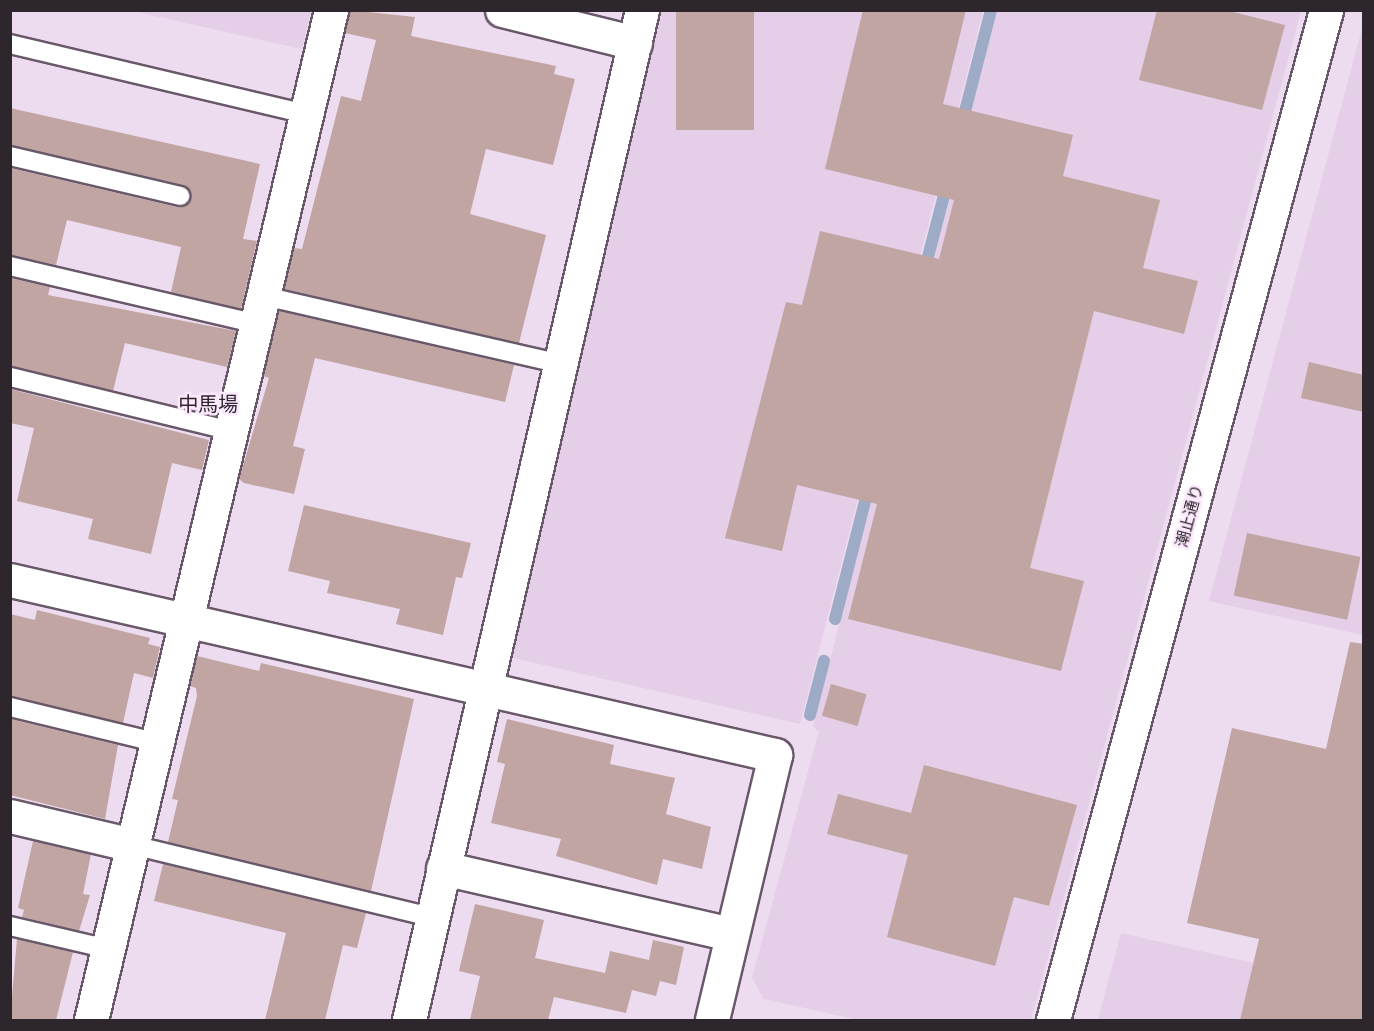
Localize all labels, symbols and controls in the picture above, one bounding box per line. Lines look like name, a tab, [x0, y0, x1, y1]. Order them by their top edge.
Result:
district label: 中馬場	[178, 392, 238, 416]
street label: 潮止通り	[1172, 483, 1208, 549]

